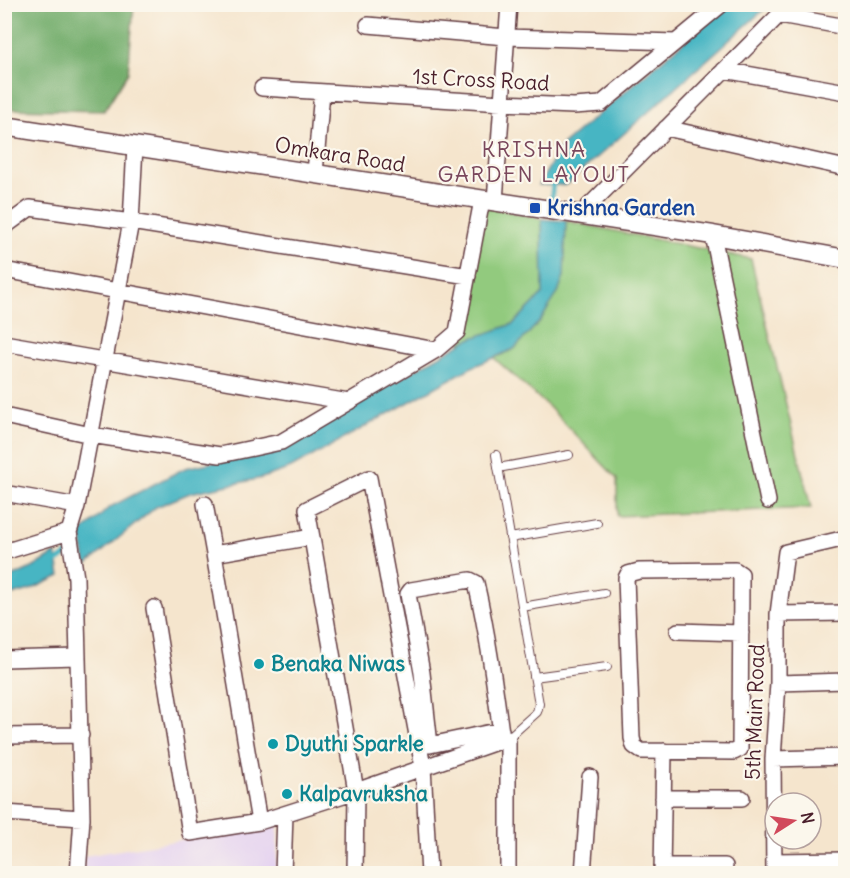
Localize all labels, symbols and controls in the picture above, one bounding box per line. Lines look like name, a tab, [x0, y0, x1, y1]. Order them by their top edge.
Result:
street label: 1st Cross Road	[412, 62, 550, 97]
street label: Omkara Road	[273, 131, 407, 178]
district label: KRISHNA GARDEN LAYOUT	[437, 135, 631, 188]
place label: Krishna Garden	[547, 194, 695, 221]
marker: Krishna Garden	[528, 201, 542, 215]
street label: 5th Main Road	[739, 643, 770, 781]
place label: Benaka Niwas	[271, 650, 405, 677]
marker: Benaka Niwas	[252, 657, 266, 671]
place label: Dyuthi Sparkle	[285, 730, 424, 757]
marker: Dyuthi Sparkle	[266, 737, 280, 751]
place label: Kalpavruksha	[299, 780, 428, 807]
marker: Kalpavruksha	[280, 787, 294, 801]
north arrow	[763, 791, 823, 851]
text: N	[797, 810, 819, 825]

